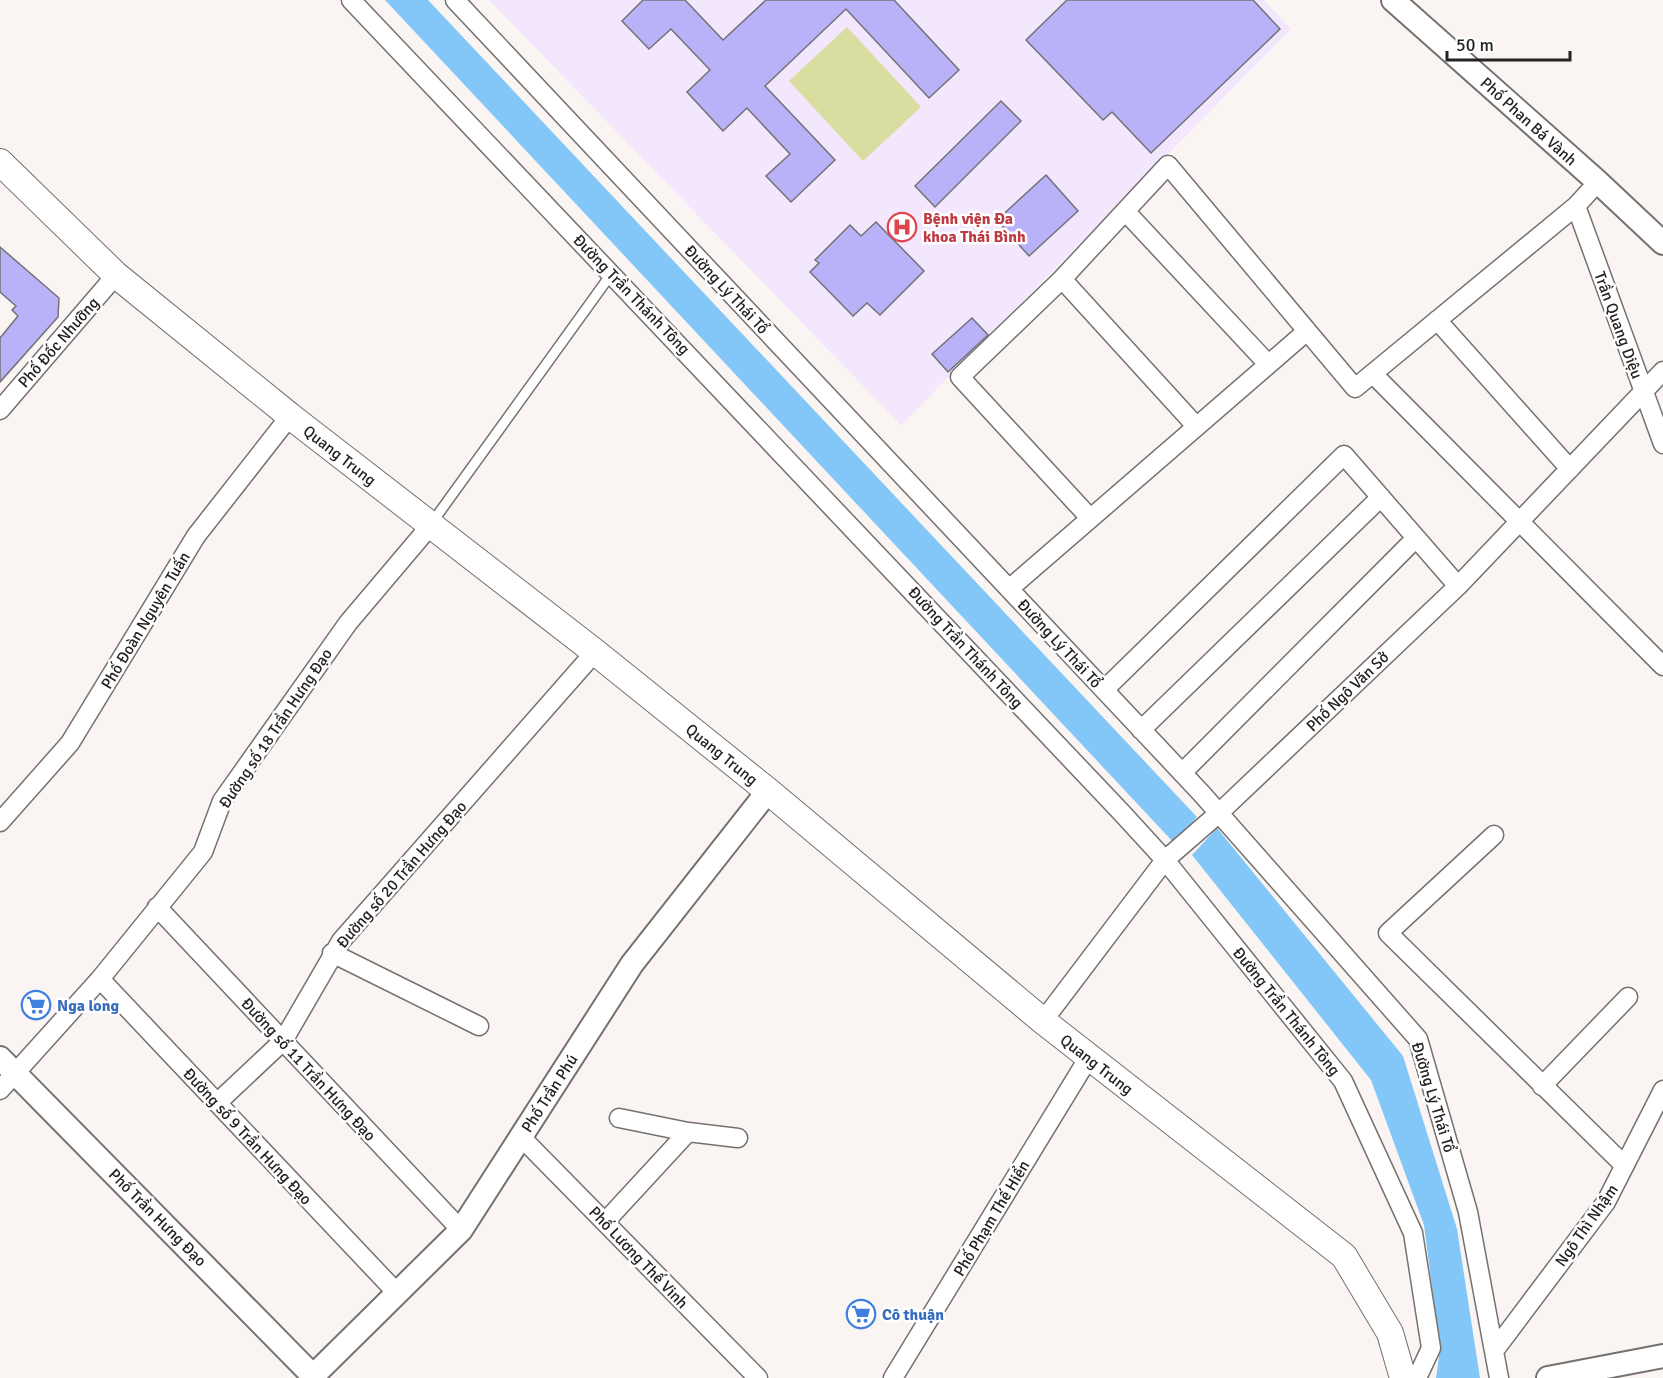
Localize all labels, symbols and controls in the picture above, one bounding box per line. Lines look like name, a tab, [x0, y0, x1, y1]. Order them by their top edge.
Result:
scale bar	[1447, 24, 1570, 62]
text: 50 m	[1456, 34, 1494, 56]
street label: Phố Phan Bá Vành	[1476, 73, 1581, 170]
place label: Bệnh viện Đa khoa Thái Bình	[923, 209, 1026, 247]
hospital icon: Bệnh viện Đa khoa Thái Bình	[886, 211, 918, 243]
street label: Đường Trần Thánh Tông	[569, 230, 694, 359]
street label: Đường Lý Thái Tổ	[680, 241, 773, 338]
street label: Trần Quang Diệu	[1589, 269, 1647, 382]
street label: Phố Đốc Nhưỡng	[14, 293, 104, 392]
street label: Quang Trung	[299, 421, 380, 490]
street label: Phố Đoàn Nguyên Tuấn	[97, 548, 195, 693]
street label: Đường Trần Thánh Tông	[903, 582, 1027, 713]
street label: Đường Lý Thái Tổ	[1013, 595, 1106, 692]
street label: Đường số 18 Trần Hưng Đạo	[215, 645, 337, 812]
street label: Phố Ngô Văn Sở	[1302, 647, 1394, 736]
street label: Quang Trung	[681, 720, 761, 790]
street label: Đường số 20 Trần Hưng Đạo	[332, 797, 471, 952]
street label: Đường Trần Thánh Tông	[1228, 943, 1344, 1080]
supermarket icon: Nga long	[20, 989, 52, 1021]
street label: Đường số 11 Trần Hưng Đạo	[237, 994, 380, 1145]
place label: Nga long	[57, 996, 119, 1016]
street label: Quang Trung	[1056, 1030, 1137, 1099]
street label: Đường Lý Thái Tổ	[1407, 1040, 1459, 1155]
street label: Phố Trần Phú	[517, 1051, 583, 1136]
street label: Đường số 9 Trần Hưng Đạo	[179, 1064, 316, 1209]
street label: Phố Phạm Thế Hiển	[949, 1157, 1034, 1280]
street label: Phố Trần Hưng Đạo	[104, 1165, 210, 1271]
street label: Ngô Thì Nhậm	[1551, 1180, 1623, 1271]
street label: Phố Lương Thế Vinh	[584, 1202, 692, 1313]
supermarket icon: Cô thuận	[845, 1298, 877, 1330]
place label: Cô thuận	[882, 1305, 944, 1325]

